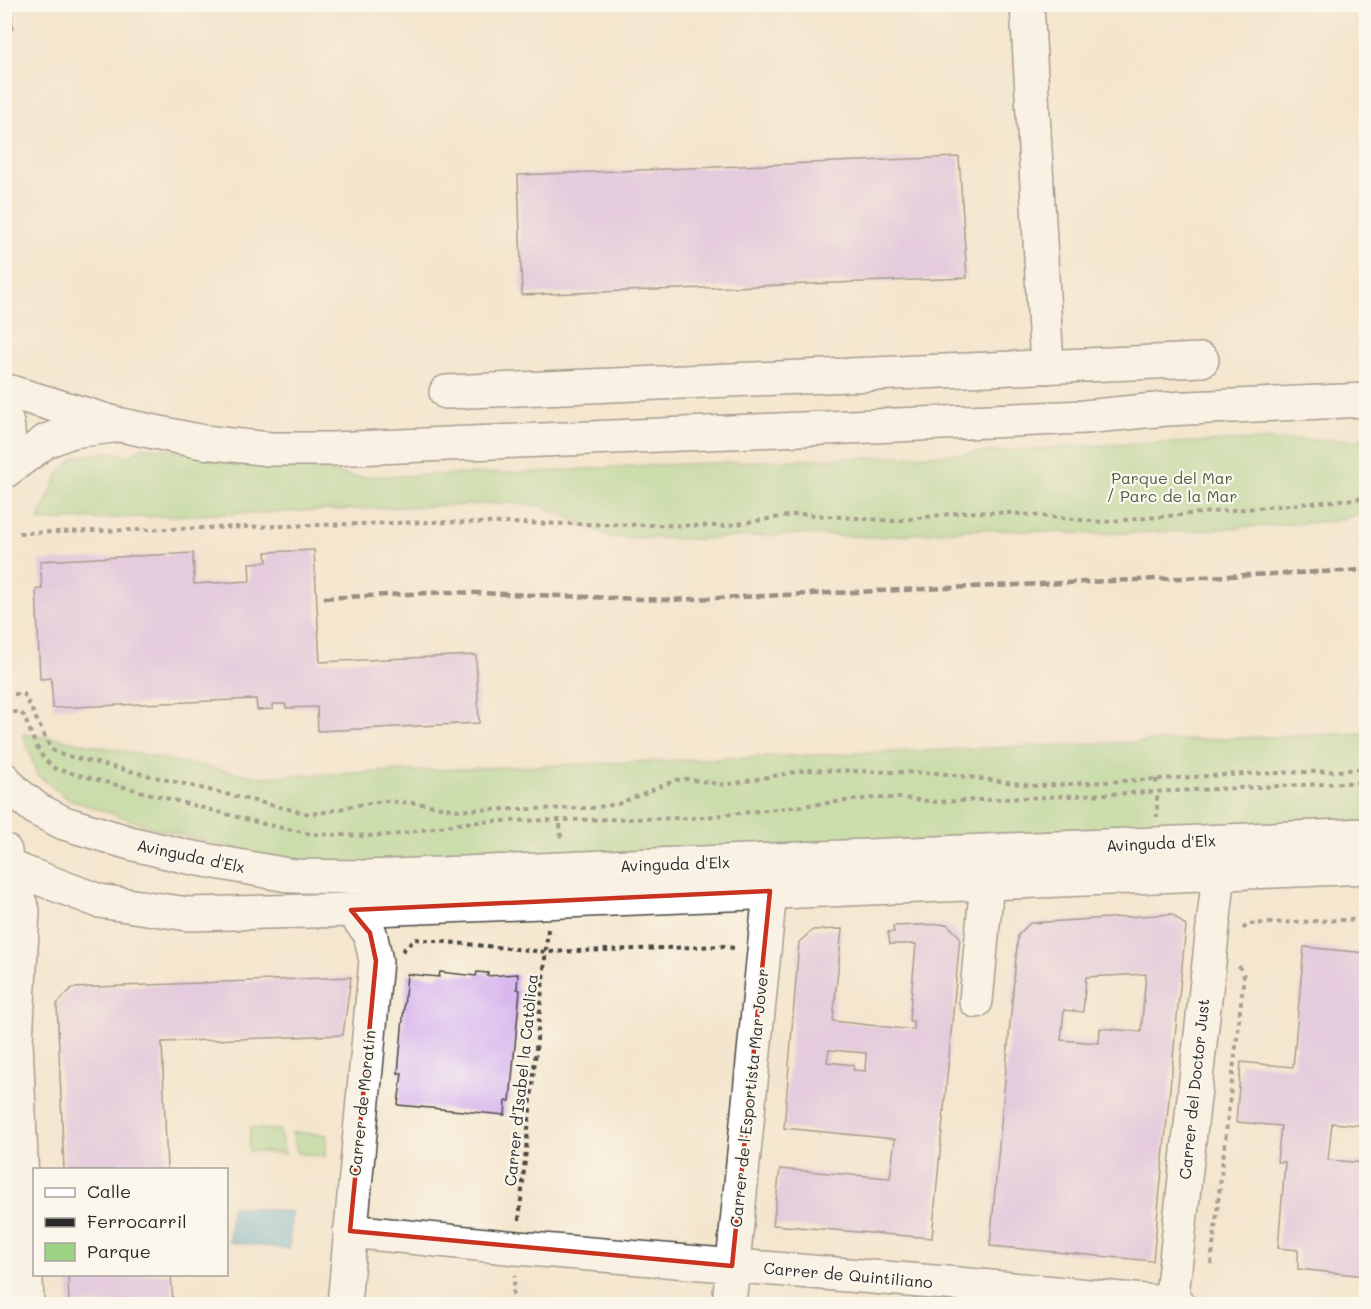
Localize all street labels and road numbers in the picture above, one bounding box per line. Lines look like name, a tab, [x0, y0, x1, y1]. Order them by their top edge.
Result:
street label: Avinguda d'Elx	[1106, 829, 1216, 856]
street label: Avinguda d'Elx	[135, 834, 247, 877]
street label: Avinguda d'Elx	[620, 851, 730, 876]
street label: Carrer de l'Esportista Mar Jover	[724, 968, 773, 1228]
street label: Carrer d'Isabel la Catòlica	[499, 973, 542, 1187]
street label: Carrer del Doctor Just	[1174, 998, 1213, 1180]
street label: Carrer de Moratín	[343, 1029, 380, 1177]
street label: Carrer de Quintiliano	[763, 1257, 934, 1292]

